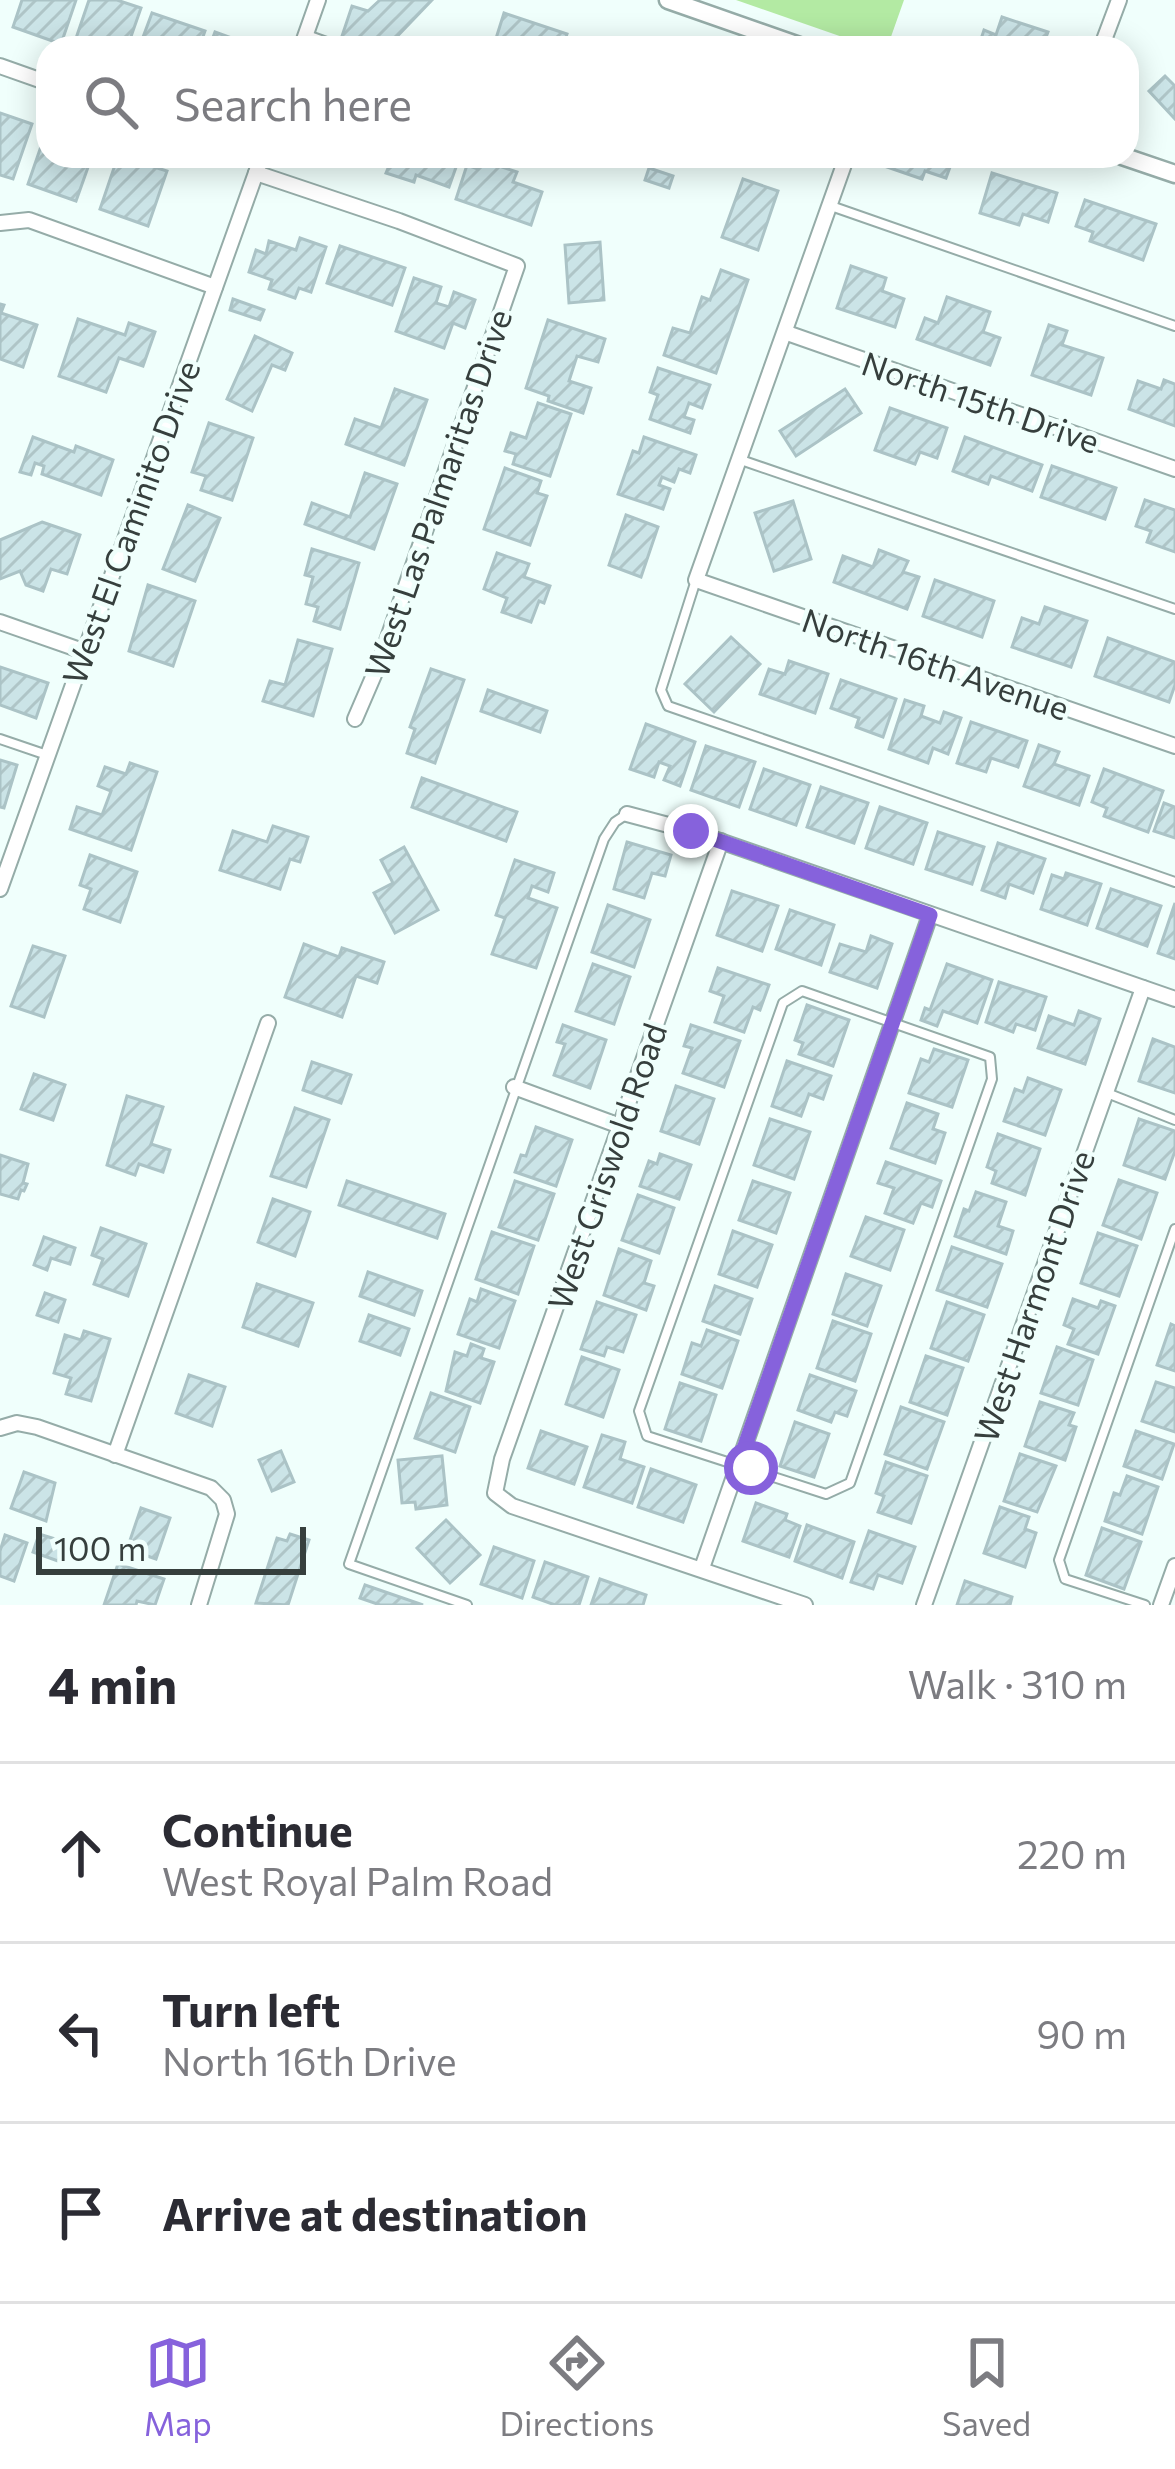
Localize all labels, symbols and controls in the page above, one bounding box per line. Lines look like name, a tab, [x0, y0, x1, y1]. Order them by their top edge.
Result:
search box	[36, 36, 1139, 168]
icon: search	[78, 69, 144, 135]
text: Search here	[174, 75, 412, 130]
street label: West Las Palmaritas Drive	[355, 303, 519, 683]
street label: North 15th Drive	[857, 341, 1105, 461]
street label: West El Caminito Drive	[52, 355, 208, 689]
street label: North 16th Avenue	[797, 598, 1075, 728]
route end	[664, 804, 718, 858]
street label: West Griswold Road	[538, 1017, 674, 1315]
street label: West Harmont Drive	[964, 1145, 1102, 1447]
route start	[724, 1441, 778, 1495]
scale bar	[36, 1521, 306, 1574]
text: 100 m	[54, 1527, 146, 1568]
text: 4 min	[48, 1652, 177, 1715]
text: Walk · 310 m	[908, 1659, 1127, 1707]
text: Continue	[162, 1801, 353, 1856]
icon: ahead	[48, 1820, 114, 1886]
text: 220 m	[1017, 1829, 1127, 1877]
text: West Royal Palm Road	[162, 1856, 553, 1904]
text: Turn left	[162, 1981, 340, 2036]
icon: left	[48, 2000, 114, 2066]
text: 90 m	[1036, 2009, 1127, 2057]
text: North 16th Drive	[162, 2036, 456, 2084]
icon: arrive	[48, 2180, 114, 2246]
text: Arrive at destination	[162, 2185, 588, 2240]
tab: Map	[144, 2330, 212, 2443]
tab: Directions	[500, 2330, 654, 2443]
tab: Saved	[942, 2330, 1031, 2443]

